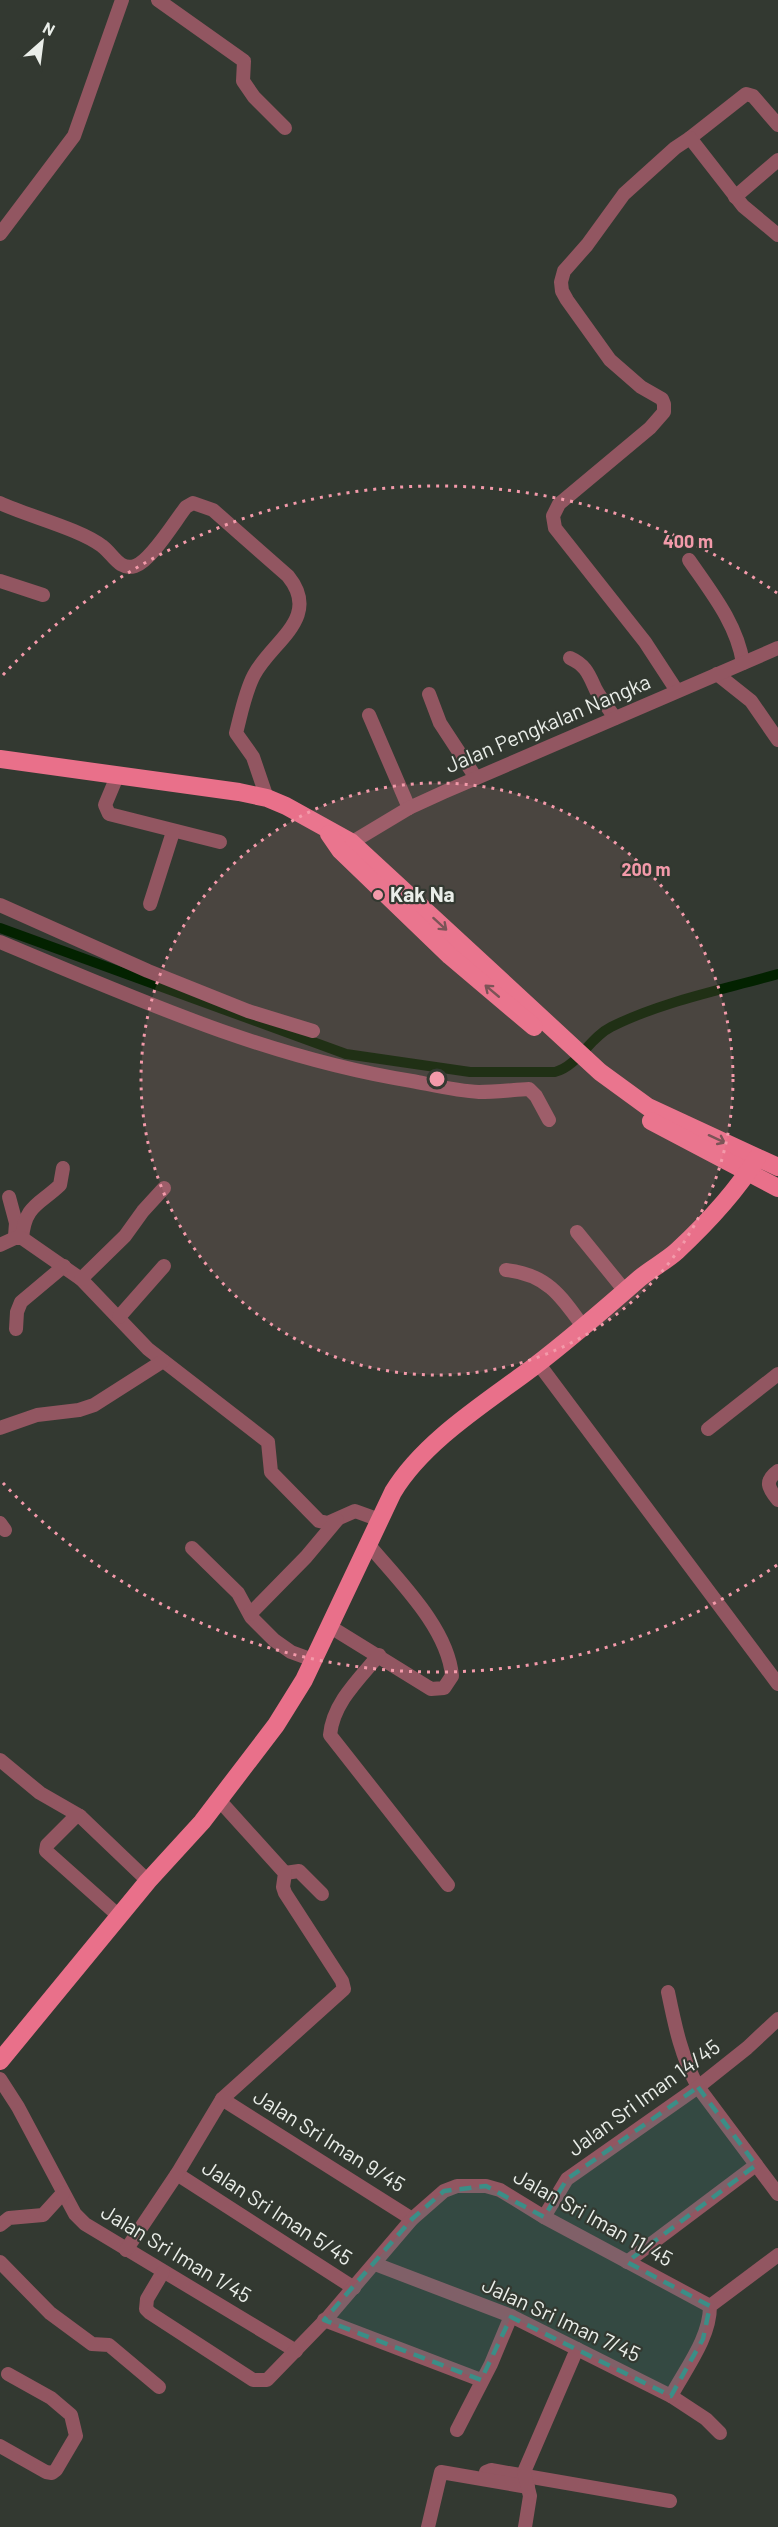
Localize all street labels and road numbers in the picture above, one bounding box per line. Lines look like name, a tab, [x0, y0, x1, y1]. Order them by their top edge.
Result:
street label: Jalan Pengkalan Nangka	[441, 668, 654, 777]
street label: Jalan Sri Iman 14/45	[562, 2033, 724, 2160]
street label: Jalan Sri Iman 9/45	[249, 2083, 410, 2196]
street label: Jalan Sri Iman 5/45	[198, 2154, 358, 2270]
street label: Jalan Sri Iman 11/45	[510, 2163, 678, 2271]
street label: Jalan Sri Iman 1/45	[97, 2198, 256, 2307]
street label: Jalan Sri Iman 7/45	[478, 2271, 645, 2366]

